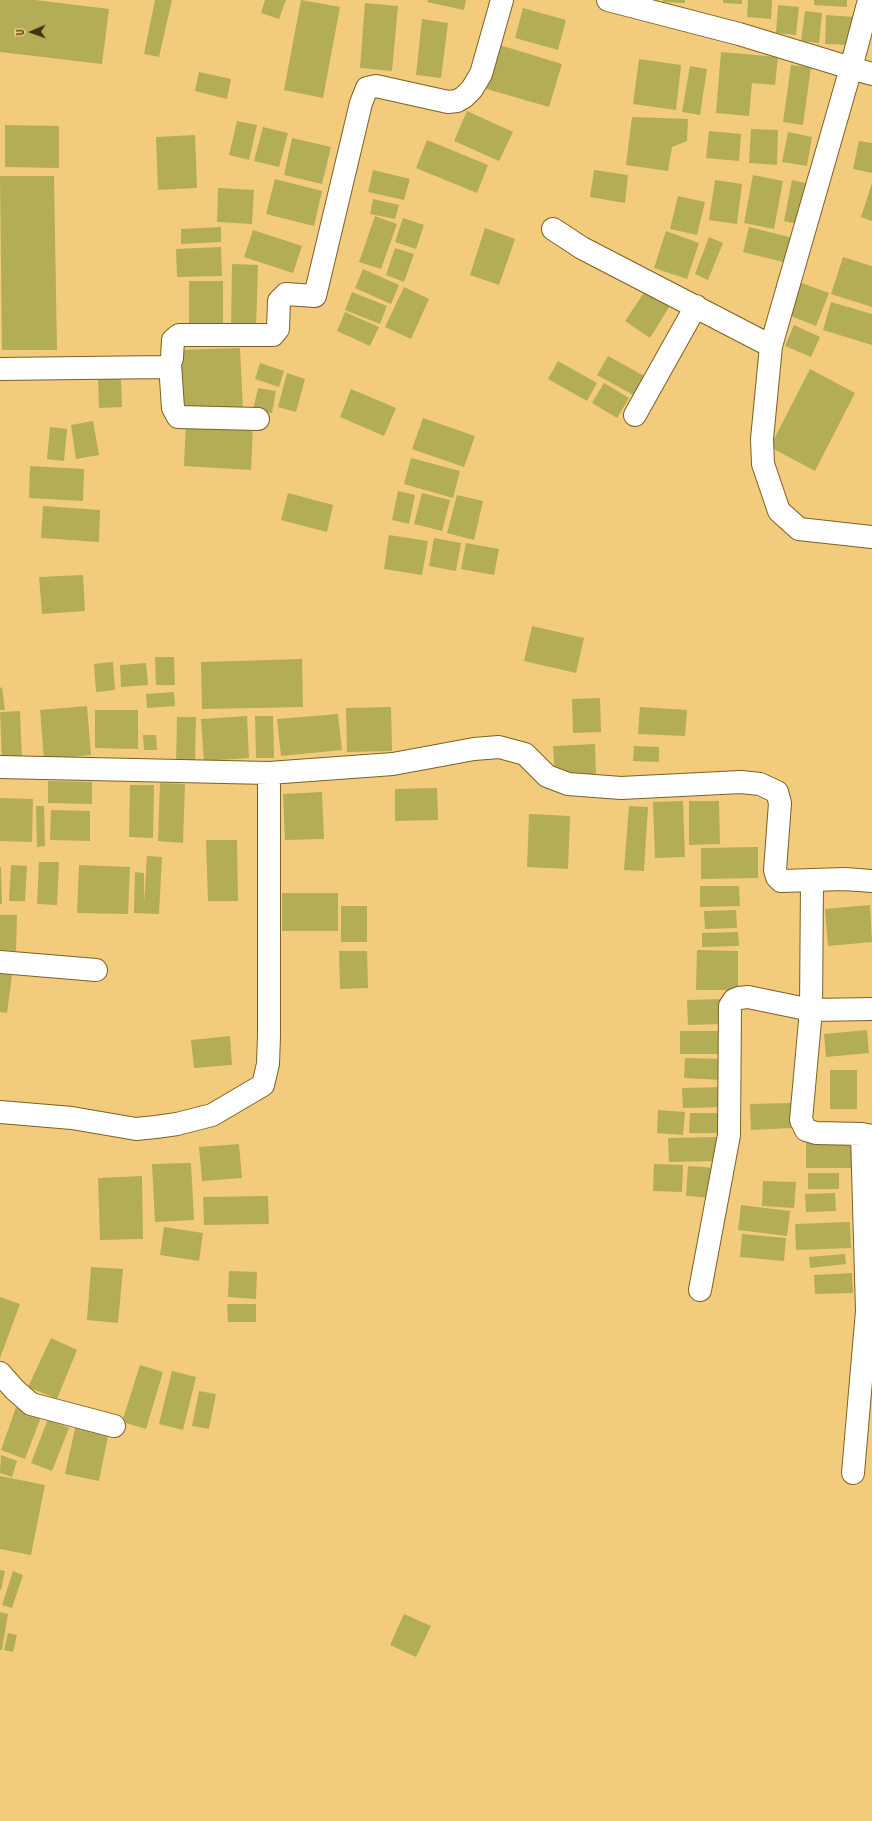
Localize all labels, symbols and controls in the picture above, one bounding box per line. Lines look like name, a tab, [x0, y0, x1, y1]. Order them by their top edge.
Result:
north arrow	[12, 12, 52, 52]
text: U	[13, 29, 27, 36]

